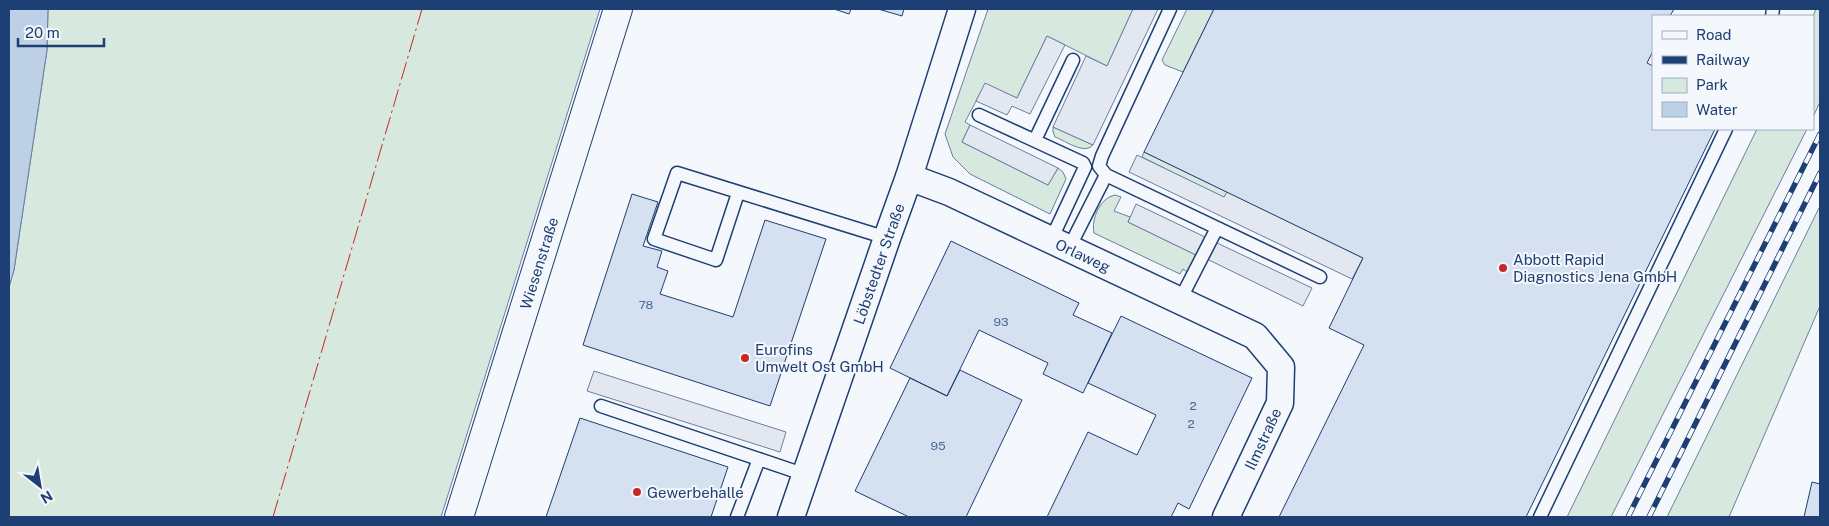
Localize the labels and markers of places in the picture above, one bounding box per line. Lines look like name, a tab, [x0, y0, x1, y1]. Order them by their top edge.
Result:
place label: Abbott Rapid Diagnostics Jena GmbH	[1513, 251, 1677, 285]
marker: Abbott Rapid Diagnostics Jena GmbH	[1497, 262, 1509, 274]
place label: Eurofins Umwelt Ost GmbH	[755, 341, 884, 375]
marker: Eurofins Umwelt Ost GmbH	[739, 352, 751, 364]
place label: Gewerbehalle	[647, 484, 744, 501]
marker: Gewerbehalle	[631, 486, 643, 498]

